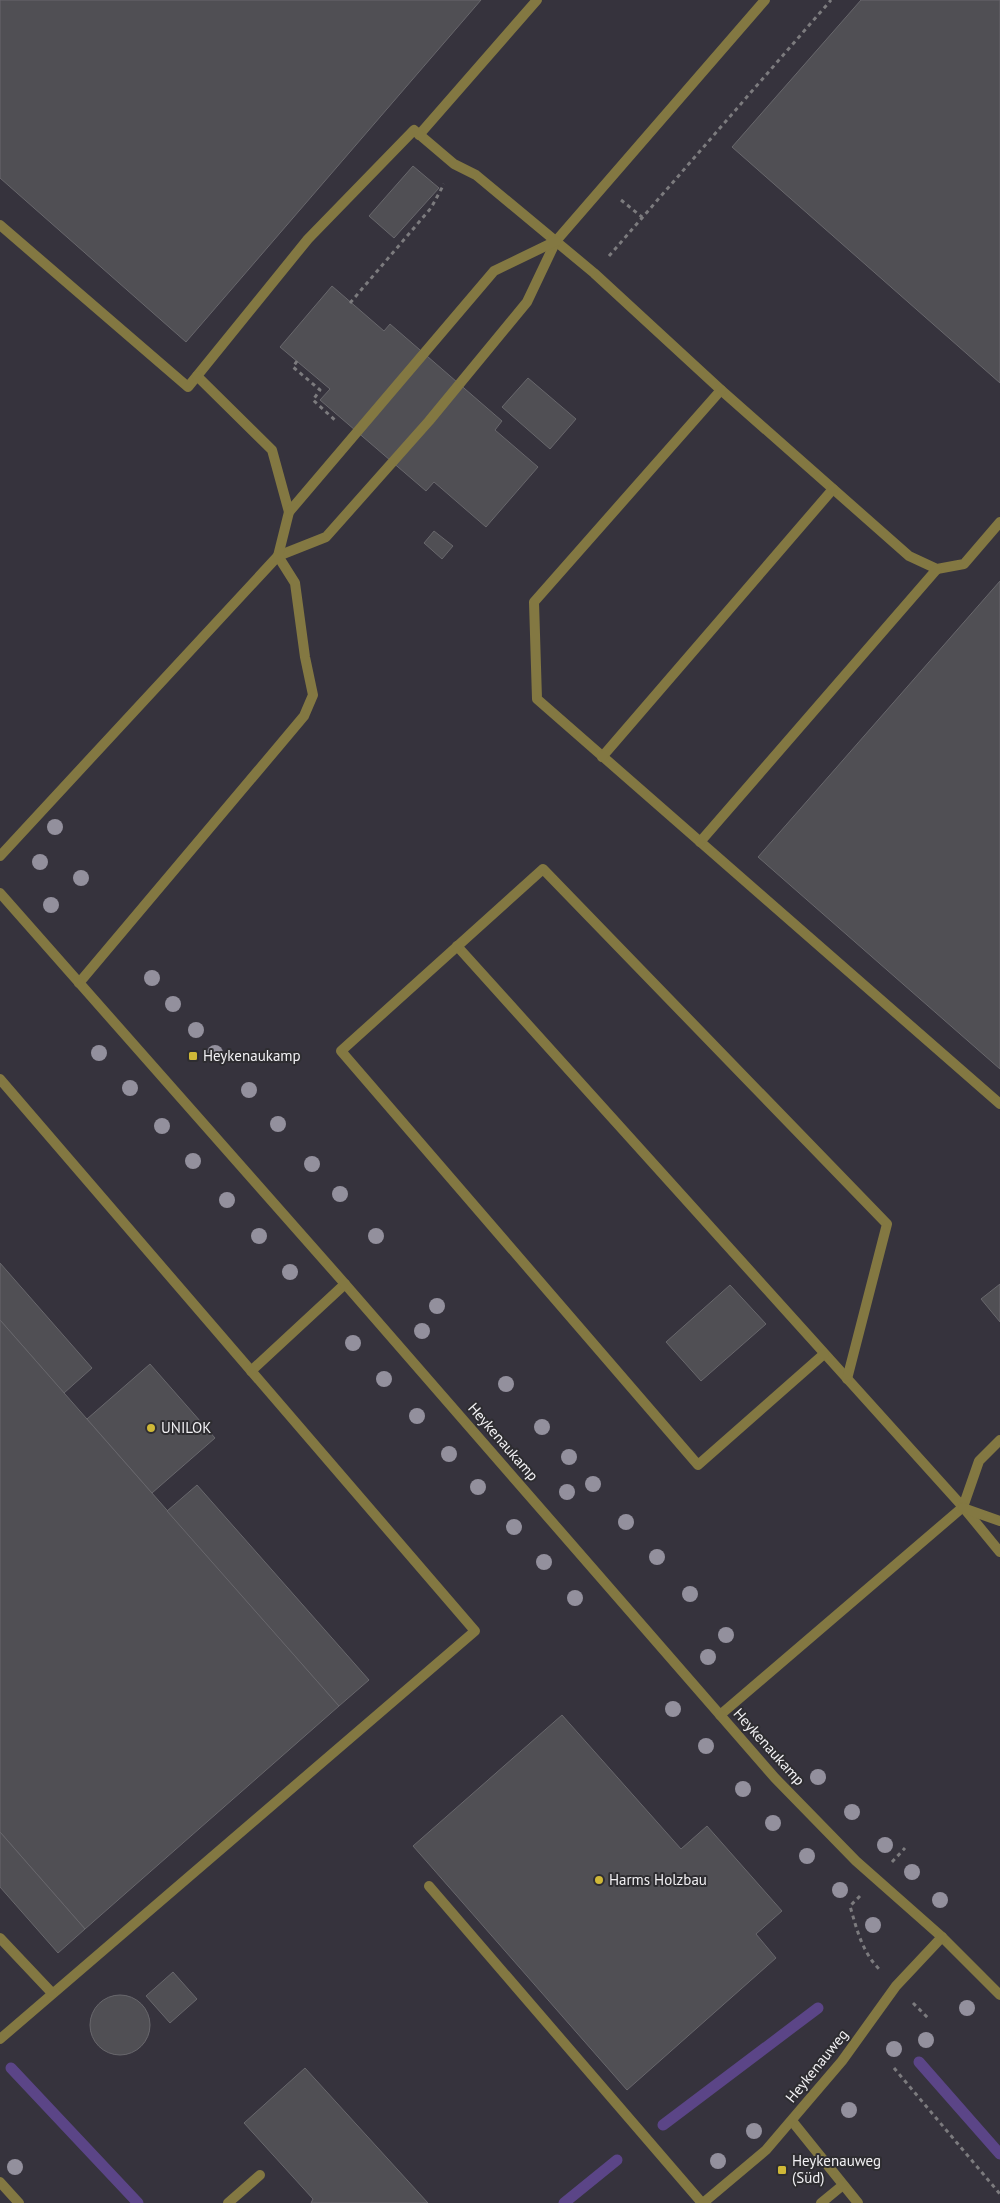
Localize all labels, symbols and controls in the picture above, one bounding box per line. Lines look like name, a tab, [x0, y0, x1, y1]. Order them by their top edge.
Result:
place label: Heykenaukamp	[203, 1046, 301, 1065]
marker: Heykenaukamp	[187, 1050, 199, 1062]
street label: Heykenaukamp	[464, 1399, 543, 1485]
place label: UNILOK	[161, 1418, 211, 1437]
marker: UNILOK	[145, 1422, 157, 1434]
street label: Heykenaukamp	[730, 1704, 809, 1789]
place label: Harms Holzbau	[609, 1870, 707, 1889]
marker: Harms Holzbau	[593, 1874, 605, 1886]
street label: Heykenauweg	[781, 2025, 852, 2106]
place label: Heykenauweg (Süd)	[792, 2151, 881, 2187]
marker: Heykenauweg (Süd)	[776, 2164, 788, 2176]

